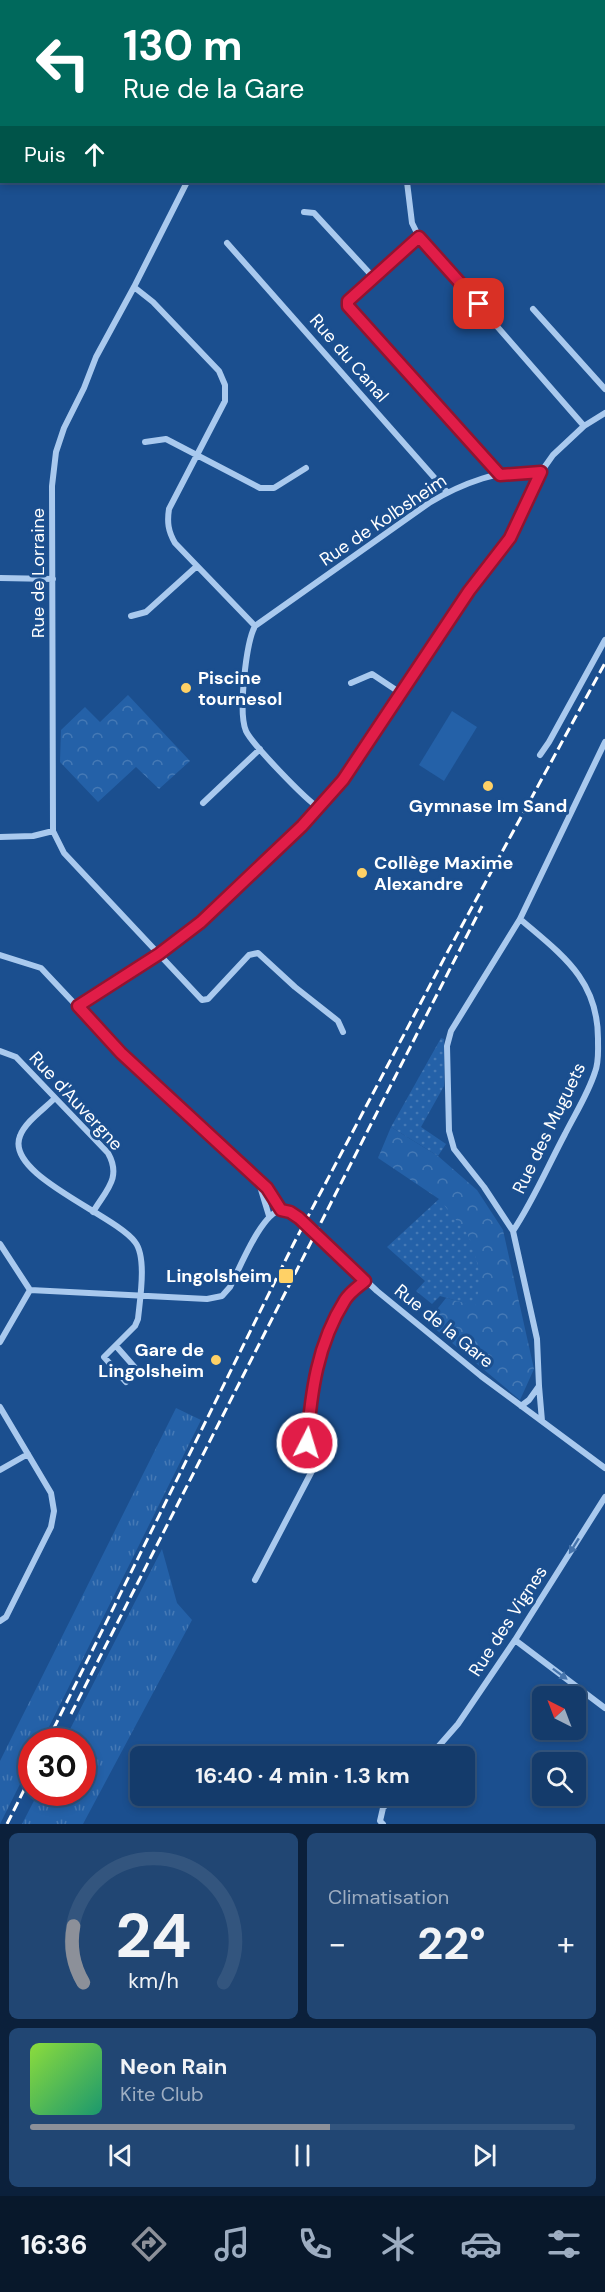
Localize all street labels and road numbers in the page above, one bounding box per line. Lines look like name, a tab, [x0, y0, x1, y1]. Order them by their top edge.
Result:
street label: Rue du Canal	[304, 309, 394, 407]
street label: Rue de Kolbsheim	[315, 469, 451, 571]
street label: Rue de Lorraine	[26, 508, 50, 638]
street label: Rue d'Auvergne	[24, 1046, 128, 1156]
street label: Rue des Muguets	[507, 1058, 591, 1198]
street label: Rue de la Gare	[389, 1279, 499, 1373]
street label: Rue des Vignes	[463, 1561, 553, 1681]

